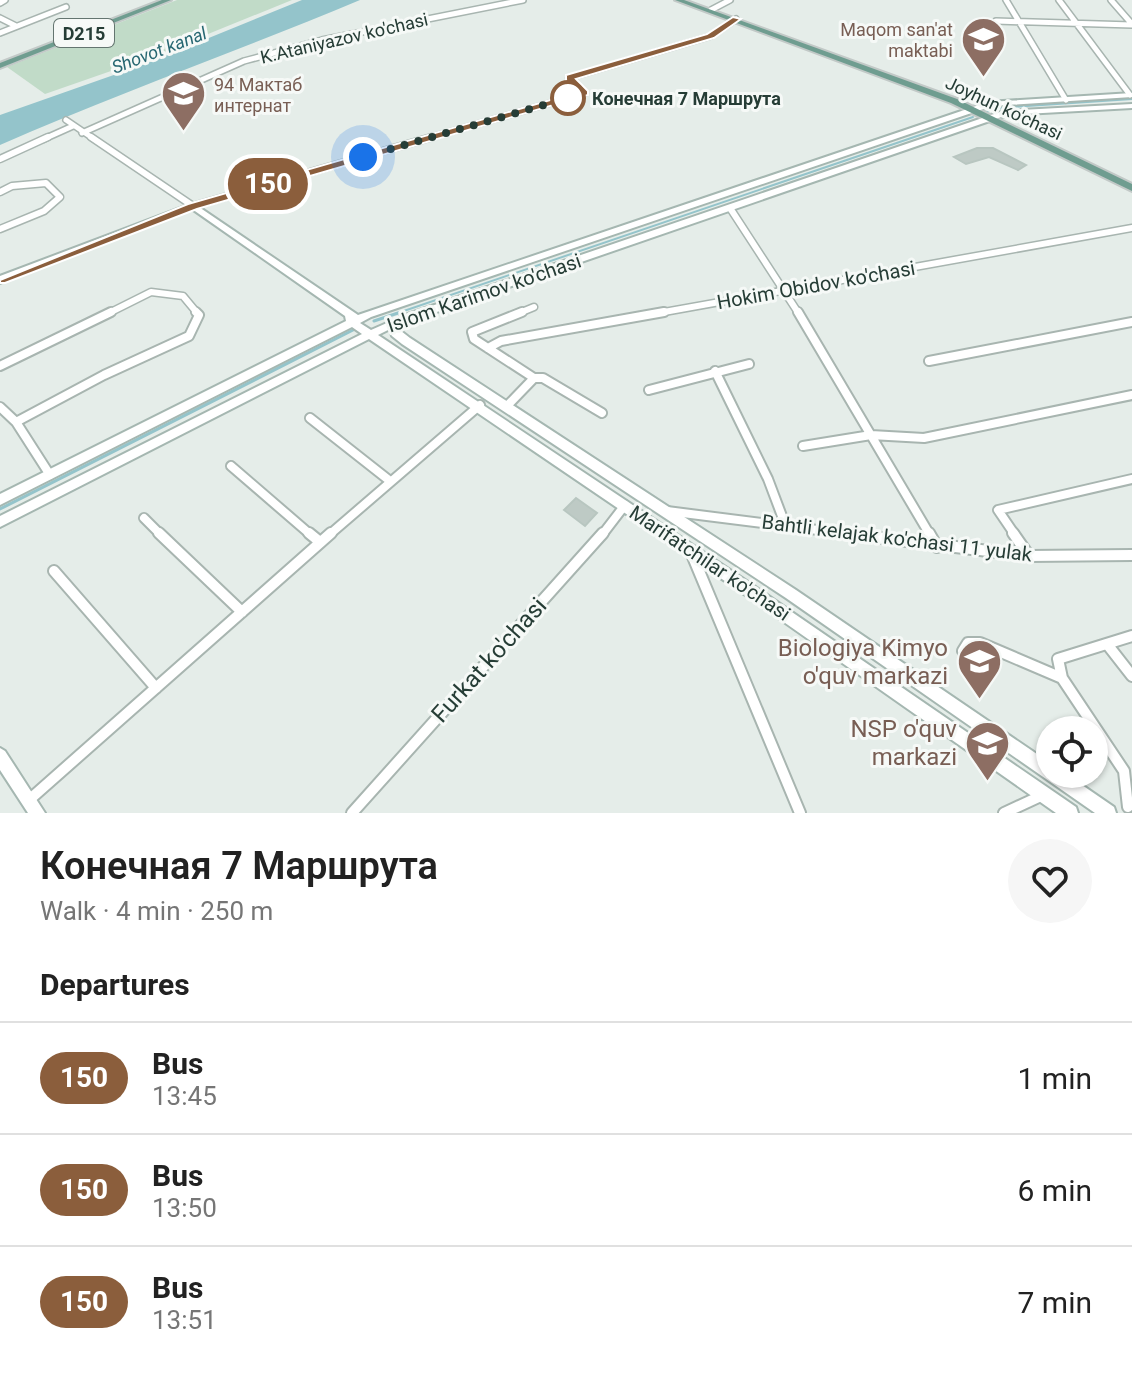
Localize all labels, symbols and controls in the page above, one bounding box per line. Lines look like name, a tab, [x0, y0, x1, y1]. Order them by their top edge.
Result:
street label: K.Ataniyazov ko'chasi	[258, 8, 430, 68]
school or university icon: Maqom san'at maktabi	[960, 15, 1008, 78]
road number: D215	[54, 19, 114, 47]
place label: Maqom san'at maktabi	[840, 19, 953, 61]
water label: Shovot kanal	[109, 22, 210, 78]
school or university icon: 94 Мактаб интернат	[159, 70, 207, 133]
street label: Joyhun ko'chasi	[942, 72, 1066, 144]
place label: 94 Мактаб интернат	[214, 74, 302, 116]
marker: Конечная 7 Маршрута	[551, 81, 585, 115]
place label: Конечная 7 Маршрута	[592, 88, 781, 109]
your location	[343, 137, 383, 177]
line badge: 150	[222, 158, 314, 210]
text: 150	[244, 167, 292, 200]
street label: Islom Karimov ko'chasi	[384, 248, 584, 338]
street label: Hokim Obidov ko'chasi	[715, 256, 917, 314]
street label: Marifatchilar ko'chasi	[625, 500, 795, 626]
street label: Bahtli kelajak ko'chasi 11 yulak	[761, 510, 1034, 567]
street label: Furkat ko'chasi	[426, 592, 552, 728]
place label: Biologiya Kimyo o'quv markazi	[778, 634, 948, 690]
school or university icon: Biologiya Kimyo o'quv markazi	[955, 638, 1003, 701]
place label: NSP o'quv markazi	[850, 715, 957, 771]
map controls	[1036, 716, 1108, 788]
button: locate	[1036, 716, 1108, 788]
school or university icon: NSP o'quv markazi	[964, 719, 1012, 782]
button: heart	[1008, 839, 1092, 923]
text: Конечная 7 Маршрута	[40, 844, 438, 888]
text: Walk · 4 min · 250 m	[40, 896, 273, 926]
text: Departures	[40, 967, 190, 1002]
text: Bus	[152, 1046, 203, 1081]
text: 150	[60, 1061, 108, 1094]
text: 1 min	[1018, 1061, 1092, 1096]
text: 13:45	[152, 1081, 217, 1111]
text: Bus	[152, 1158, 203, 1193]
text: 150	[60, 1173, 108, 1206]
text: 6 min	[1018, 1173, 1092, 1208]
text: 13:50	[152, 1193, 217, 1223]
text: Bus	[152, 1270, 203, 1305]
text: 150	[60, 1285, 108, 1318]
text: 7 min	[1018, 1285, 1092, 1320]
text: 13:51	[152, 1305, 217, 1335]

